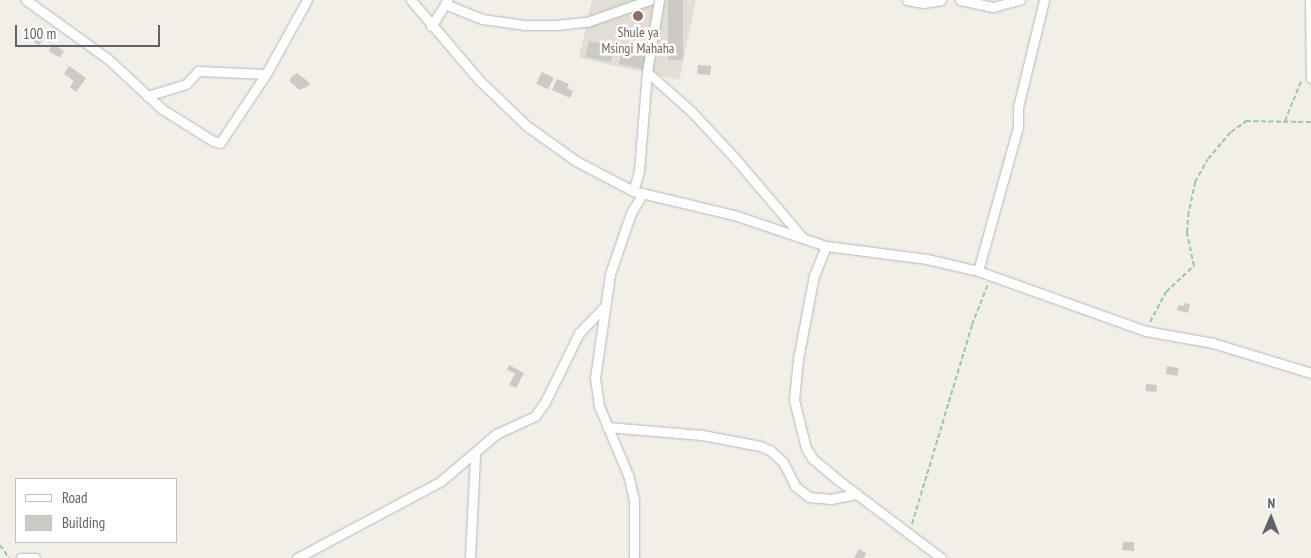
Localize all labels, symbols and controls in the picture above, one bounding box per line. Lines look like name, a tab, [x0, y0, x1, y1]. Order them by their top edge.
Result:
marker: Shule ya Msingi Mahaha	[632, 10, 644, 22]
scale bar	[18, 15, 162, 47]
text: 100 m	[23, 24, 56, 43]
place label: Shule ya Msingi Mahaha	[602, 24, 674, 56]
legend	[15, 478, 178, 543]
text: Road	[62, 488, 88, 507]
north arrow	[1246, 493, 1296, 543]
text: N	[1267, 494, 1275, 512]
text: Building	[62, 513, 105, 532]

